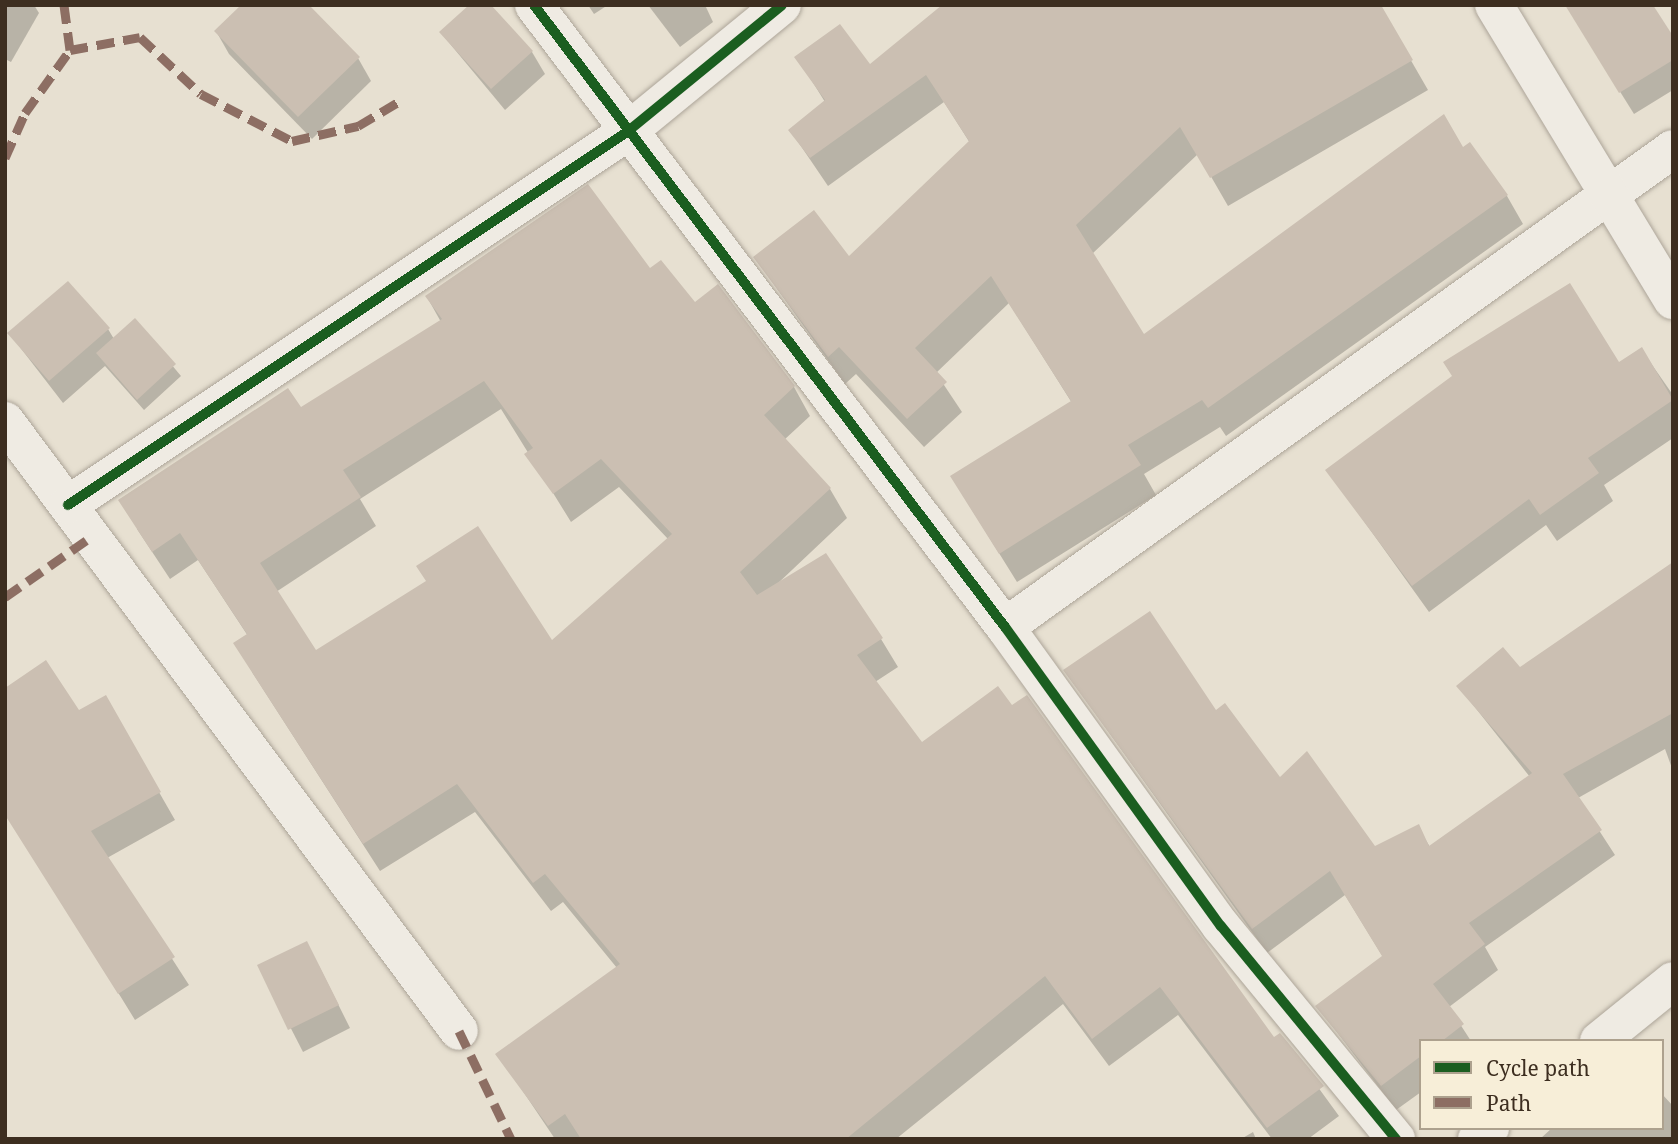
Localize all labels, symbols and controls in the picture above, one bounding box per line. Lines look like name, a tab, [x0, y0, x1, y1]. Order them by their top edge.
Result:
legend	[1419, 1039, 1664, 1130]
text: Cycle path	[1486, 1054, 1590, 1082]
text: Path	[1486, 1089, 1531, 1117]

